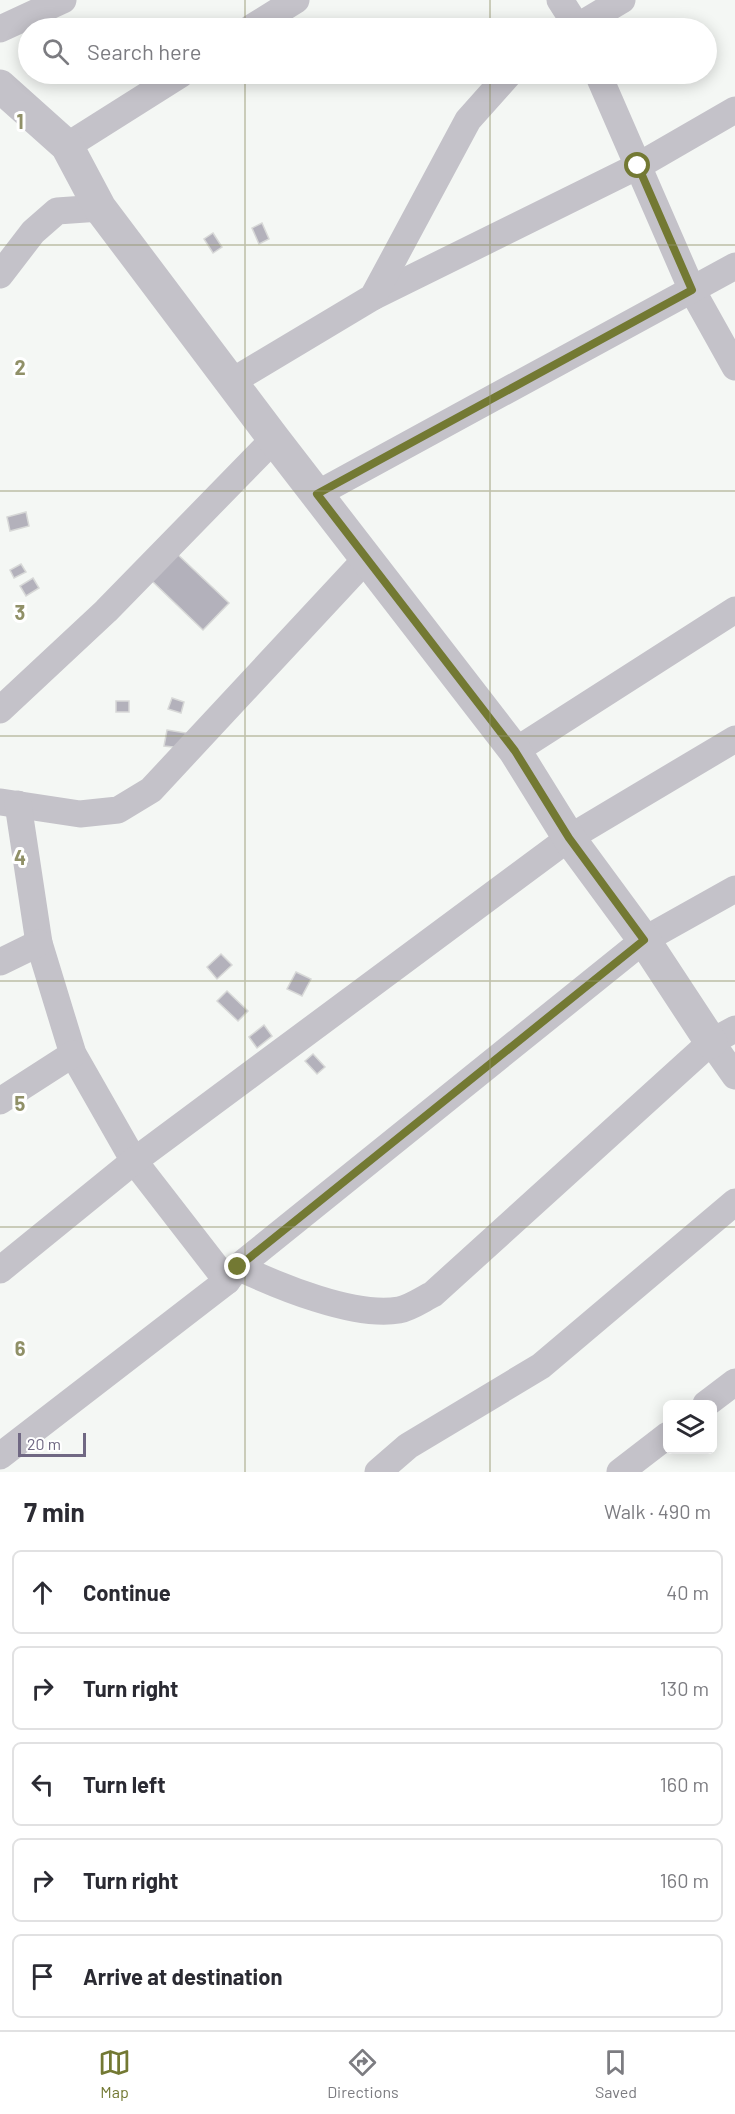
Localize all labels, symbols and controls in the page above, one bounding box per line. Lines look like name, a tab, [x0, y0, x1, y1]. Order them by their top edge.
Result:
search box	[18, 18, 717, 84]
icon: search	[39, 35, 72, 68]
text: Search here	[87, 38, 201, 64]
text: 1	[16, 109, 24, 133]
route start	[624, 152, 650, 178]
text: 2	[14, 355, 26, 379]
text: 3	[15, 600, 25, 624]
text: 4	[14, 845, 26, 869]
text: 5	[15, 1091, 26, 1115]
route end	[224, 1253, 250, 1279]
text: 6	[15, 1336, 26, 1360]
map controls	[663, 1400, 717, 1454]
button: layers	[663, 1400, 717, 1454]
scale bar	[18, 1430, 86, 1458]
text: 20 m	[27, 1434, 61, 1453]
text: 7 min	[24, 1496, 85, 1527]
text: Walk · 490 m	[604, 1499, 711, 1523]
icon: ahead	[26, 1576, 59, 1609]
text: Continue	[83, 1579, 171, 1605]
text: 40 m	[666, 1580, 709, 1604]
icon: right	[26, 1672, 59, 1705]
text: Turn right	[83, 1675, 178, 1701]
text: 130 m	[660, 1676, 709, 1700]
icon: left	[26, 1768, 59, 1801]
text: Turn left	[83, 1771, 166, 1797]
text: 160 m	[660, 1772, 709, 1796]
icon: right	[26, 1864, 59, 1897]
text: Turn right	[83, 1867, 178, 1893]
text: 160 m	[660, 1868, 709, 1892]
icon: arrive	[26, 1960, 59, 1993]
text: Arrive at destination	[83, 1963, 282, 1989]
tab: Map	[98, 2046, 131, 2101]
tab: Directions	[327, 2046, 399, 2101]
tab: Saved	[595, 2046, 637, 2101]

